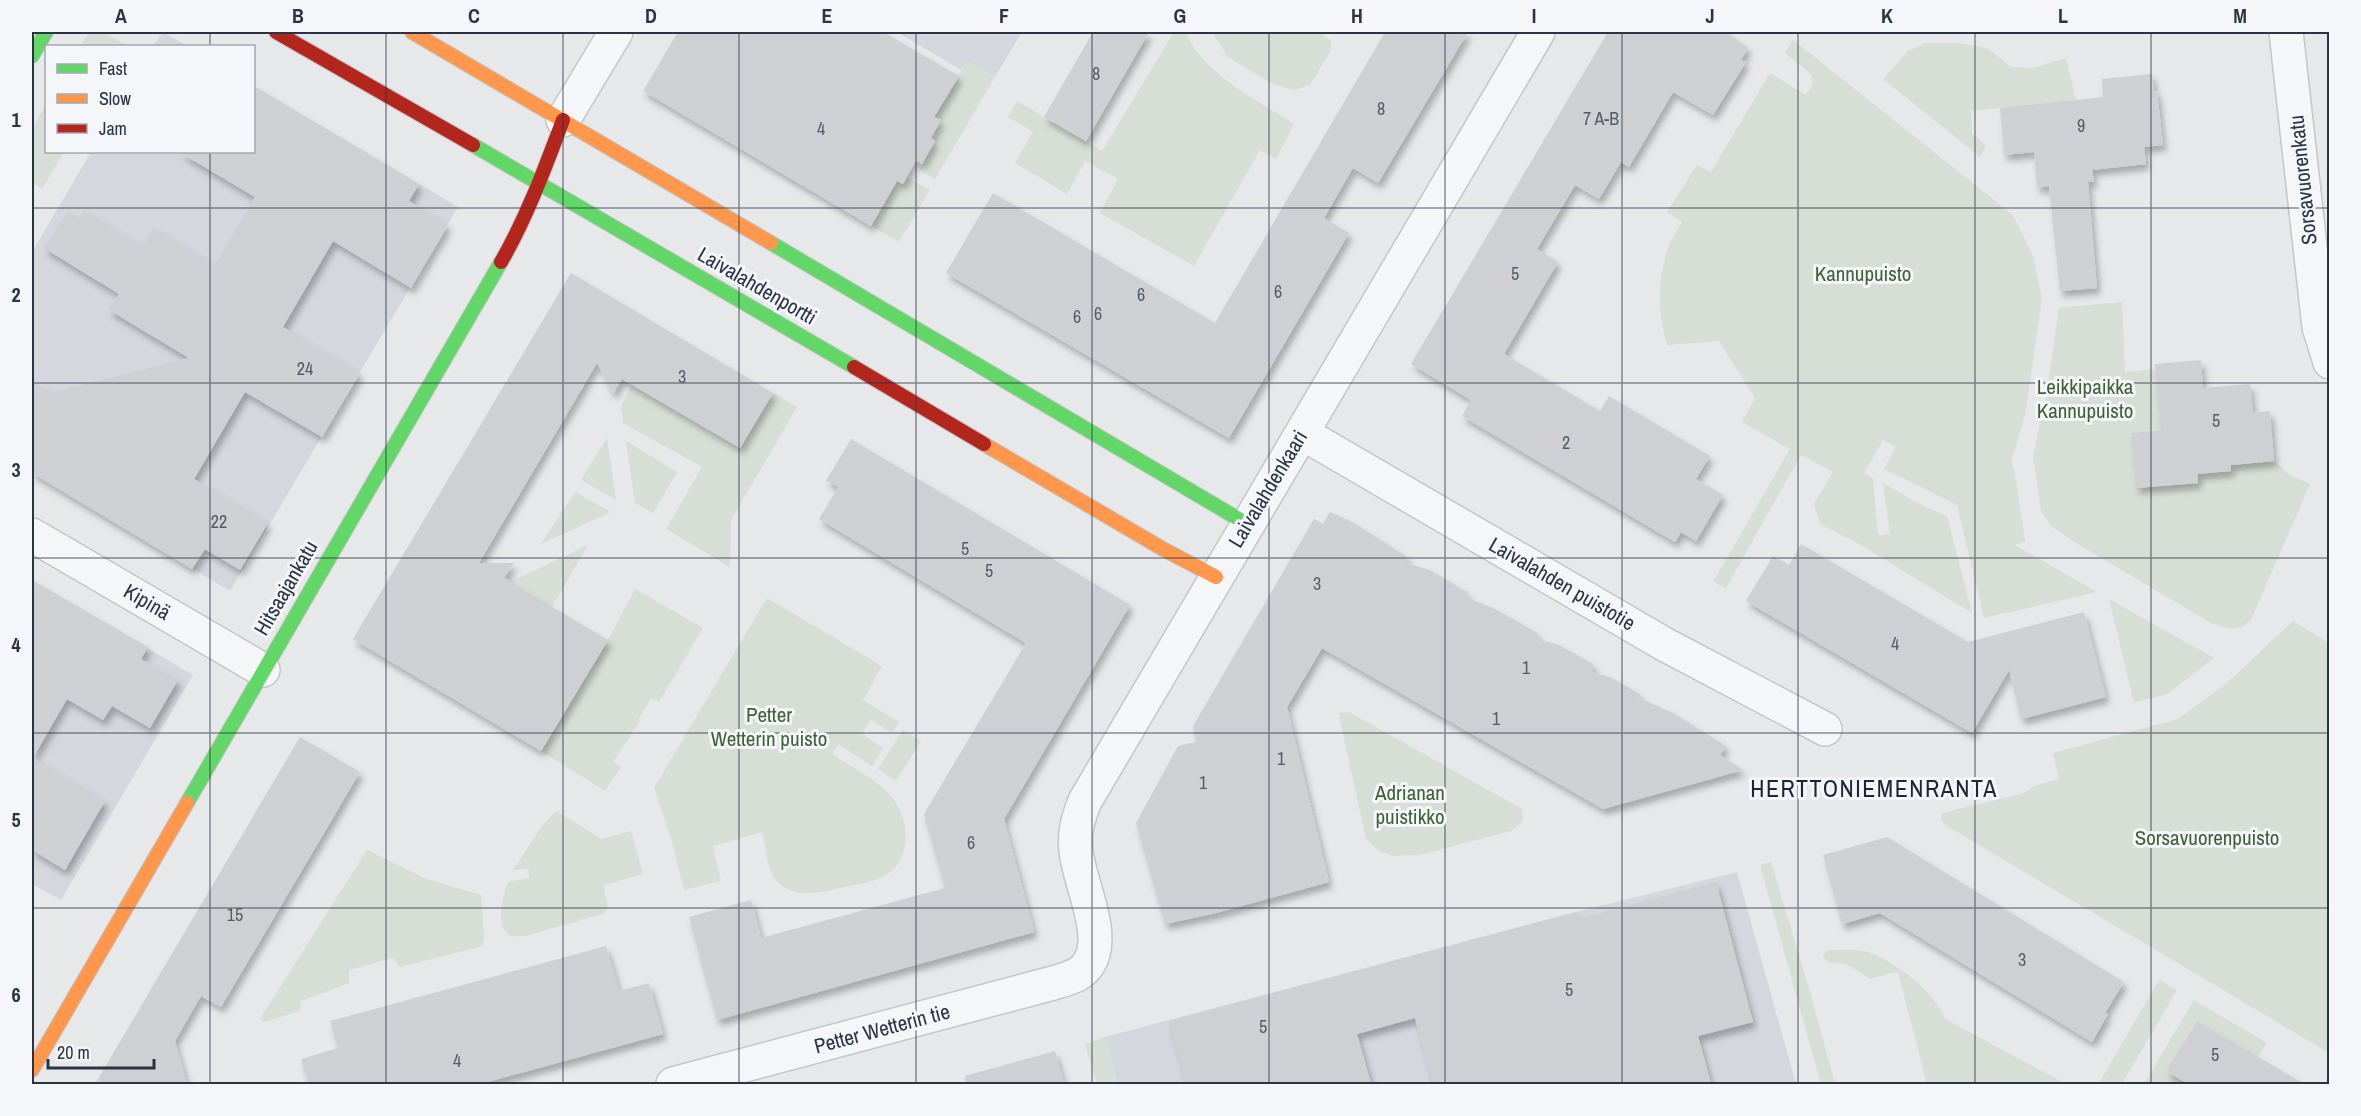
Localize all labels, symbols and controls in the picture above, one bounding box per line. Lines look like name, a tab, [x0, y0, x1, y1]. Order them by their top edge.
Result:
text: A	[115, 2, 127, 29]
text: B	[292, 2, 304, 29]
text: C	[468, 2, 480, 29]
text: D	[645, 2, 657, 29]
text: E	[822, 2, 833, 29]
text: F	[999, 2, 1009, 29]
text: G	[1174, 2, 1186, 29]
text: H	[1351, 2, 1363, 29]
text: I	[1532, 2, 1536, 29]
text: J	[1705, 2, 1715, 29]
text: K	[1881, 2, 1893, 29]
text: L	[2058, 2, 2068, 29]
text: M	[2233, 2, 2247, 29]
legend	[45, 45, 255, 153]
text: Fast	[99, 56, 127, 81]
house number: 8	[1092, 61, 1100, 86]
text: Slow	[99, 86, 131, 111]
house number: 8	[1377, 96, 1385, 121]
text: 1	[11, 106, 21, 133]
house number: 7 A-B	[1583, 106, 1619, 131]
house number: 9	[2077, 113, 2085, 138]
street label: Sorsavuorenkatu	[2281, 114, 2324, 246]
text: Jam	[99, 116, 127, 141]
house number: 4	[817, 116, 825, 141]
street label: Laivalahdenportti	[692, 240, 822, 331]
park label: Kannupuisto	[1815, 259, 1911, 288]
house number: 5	[1511, 261, 1519, 286]
house number: 6	[1274, 279, 1282, 304]
text: 2	[11, 281, 21, 308]
house number: 6	[1137, 282, 1145, 307]
house number: 6	[1094, 301, 1102, 326]
house number: 6	[1073, 304, 1081, 329]
house number: 24	[297, 356, 313, 381]
house number: 3	[678, 364, 686, 389]
park label: Leikkipaikka Kannupuisto	[2037, 372, 2134, 425]
house number: 5	[2212, 408, 2220, 433]
street label: Laivalahdenkaari	[1221, 425, 1314, 553]
house number: 2	[1562, 430, 1570, 455]
text: 3	[11, 456, 21, 483]
house number: 22	[211, 509, 227, 534]
street label: Laivalahden puistotie	[1484, 530, 1641, 637]
street label: Hitsaajankatu	[247, 535, 324, 641]
house number: 5	[961, 536, 969, 561]
house number: 5	[985, 558, 993, 583]
house number: 3	[1313, 571, 1321, 596]
street label: Kipinä	[118, 577, 176, 627]
text: 4	[11, 631, 21, 658]
house number: 4	[1891, 631, 1899, 656]
house number: 1	[1522, 655, 1531, 680]
park label: Petter Wetterin puisto	[711, 700, 827, 753]
house number: 1	[1492, 706, 1501, 731]
house number: 1	[1277, 746, 1286, 771]
house number: 1	[1199, 770, 1208, 795]
district label: HERTTONIEMENRANTA	[1750, 772, 1998, 804]
park label: Adrianan puistikko	[1374, 778, 1445, 831]
text: 5	[11, 806, 21, 833]
park label: Sorsavuorenpuisto	[2135, 823, 2279, 852]
house number: 6	[967, 830, 975, 855]
house number: 15	[227, 902, 243, 927]
house number: 3	[2018, 947, 2026, 972]
house number: 5	[1565, 977, 1573, 1002]
text: 6	[11, 981, 21, 1008]
street label: Petter Wetterin tie	[811, 996, 953, 1061]
house number: 5	[1259, 1014, 1267, 1039]
scale bar	[48, 1032, 154, 1070]
text: 20 m	[57, 1040, 90, 1065]
house number: 5	[2211, 1042, 2219, 1067]
house number: 4	[453, 1048, 461, 1073]

